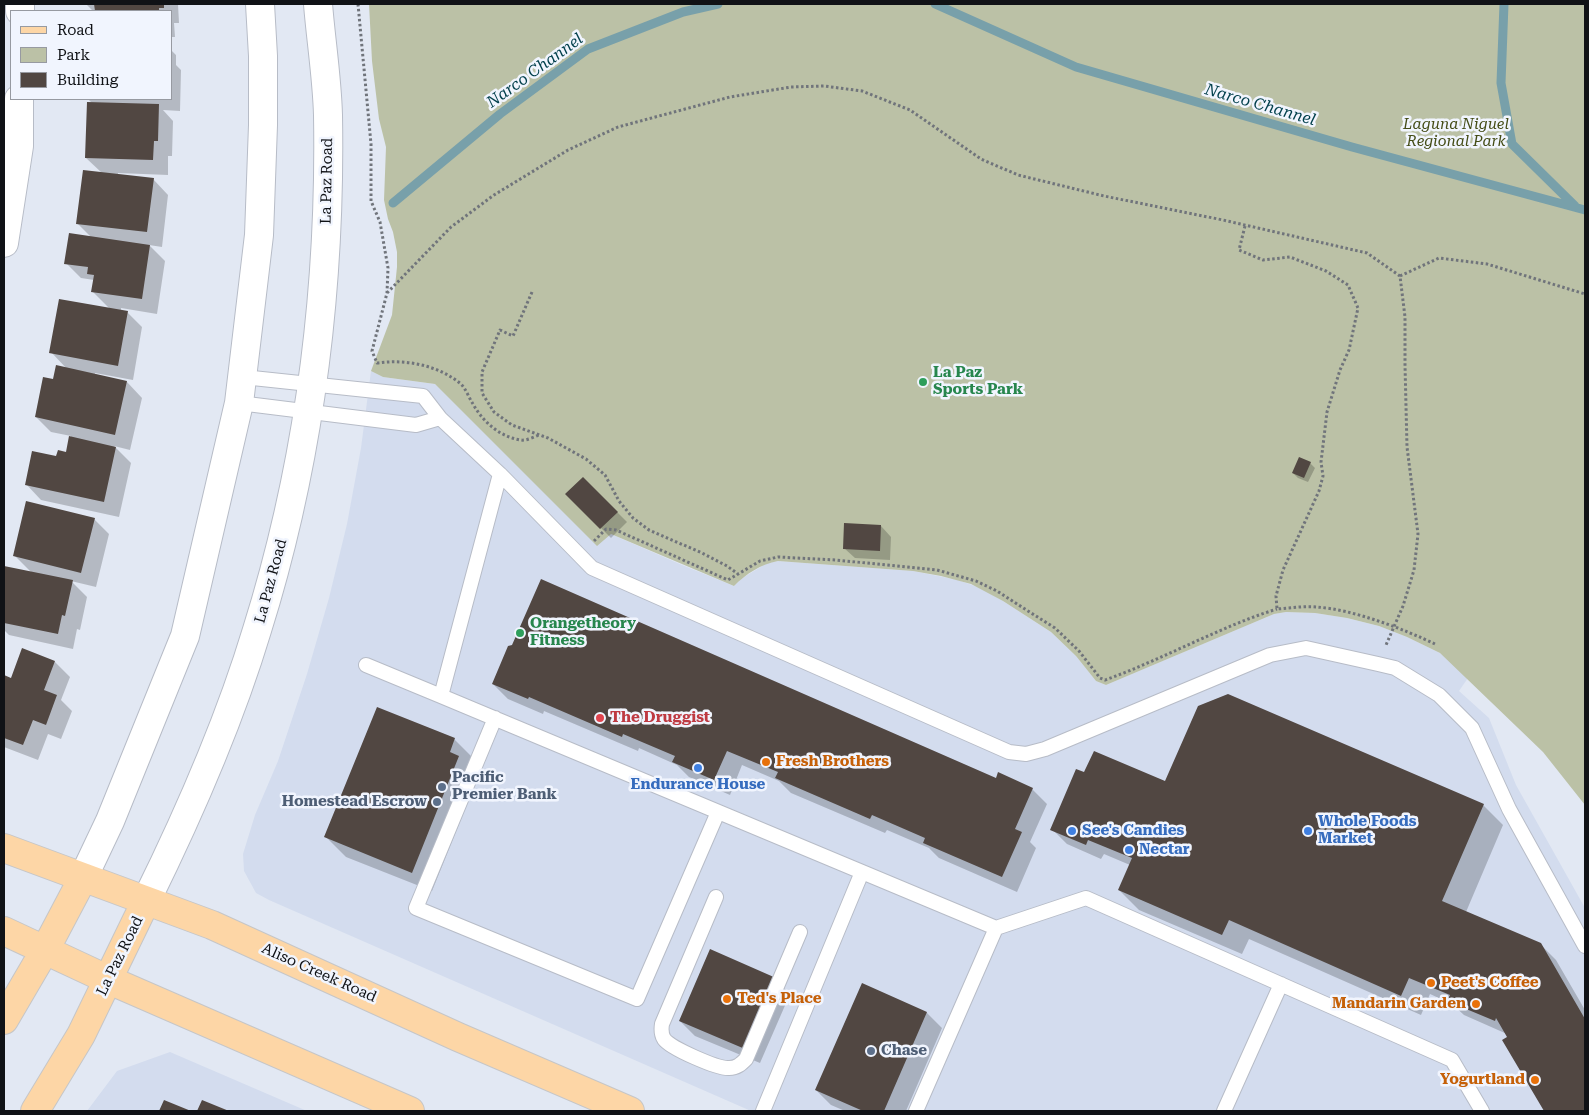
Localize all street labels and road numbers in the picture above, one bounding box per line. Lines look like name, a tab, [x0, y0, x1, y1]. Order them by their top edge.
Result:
street label: La Paz Road	[317, 138, 337, 224]
street label: La Paz Road	[251, 537, 291, 625]
street label: La Paz Road	[93, 913, 147, 999]
street label: Aliso Creek Road	[259, 940, 379, 1006]

